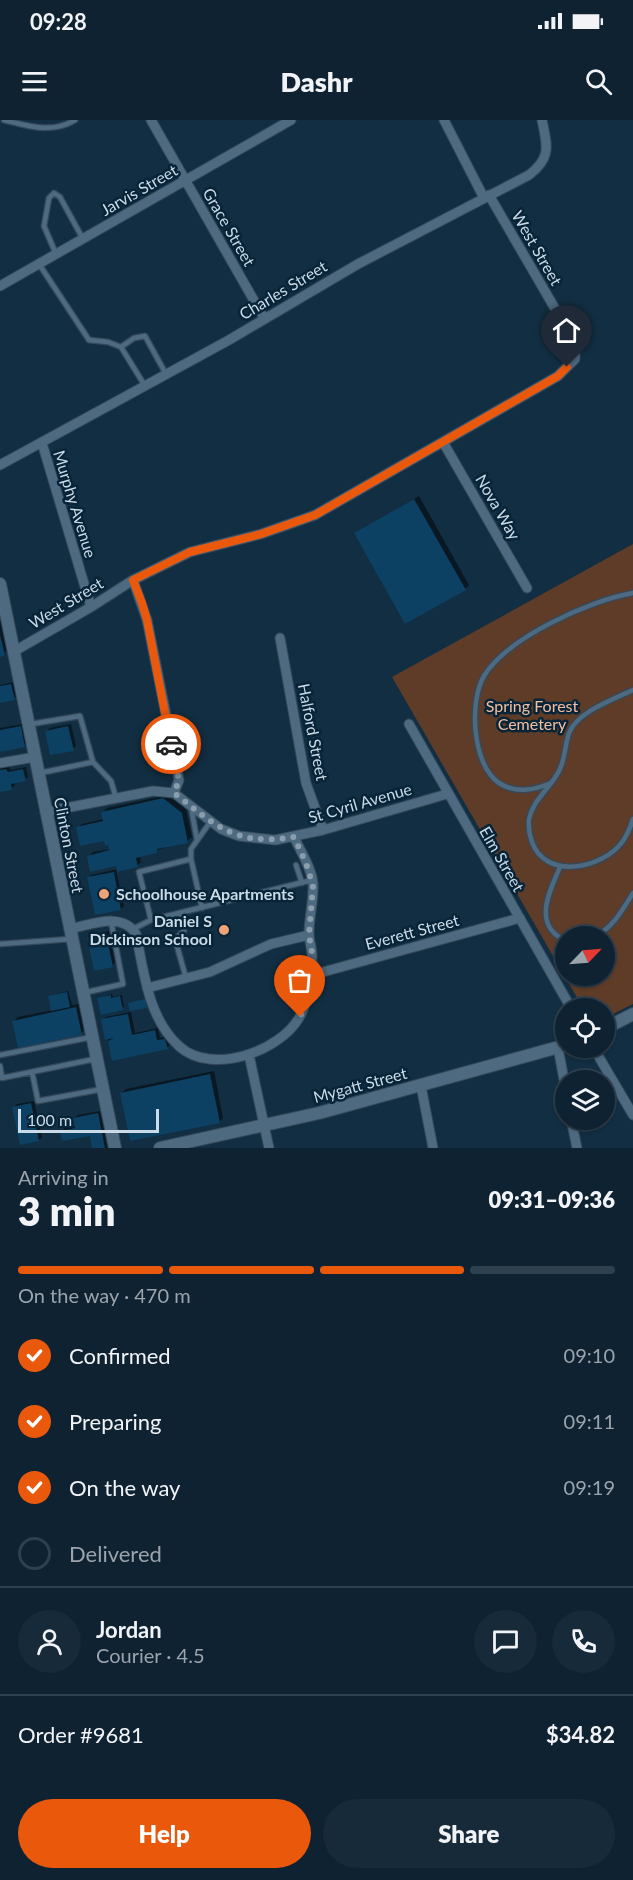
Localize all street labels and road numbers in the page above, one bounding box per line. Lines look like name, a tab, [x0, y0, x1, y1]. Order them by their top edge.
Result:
street label: Jarvis Street	[97, 160, 181, 219]
street label: Grace Street	[199, 184, 260, 270]
street label: West Street	[508, 207, 567, 289]
street label: Charles Street	[236, 256, 330, 323]
street label: Murphy Avenue	[50, 448, 101, 560]
street label: Nova Way	[472, 471, 525, 543]
street label: West Street	[25, 573, 106, 632]
street label: Halford Street	[295, 682, 332, 782]
street label: St Cyril Avenue	[306, 779, 414, 826]
street label: Clinton Street	[51, 795, 88, 895]
street label: Elm Street	[476, 823, 529, 895]
street label: Everett Street	[363, 910, 461, 953]
street label: Mygatt Street	[311, 1063, 409, 1106]

